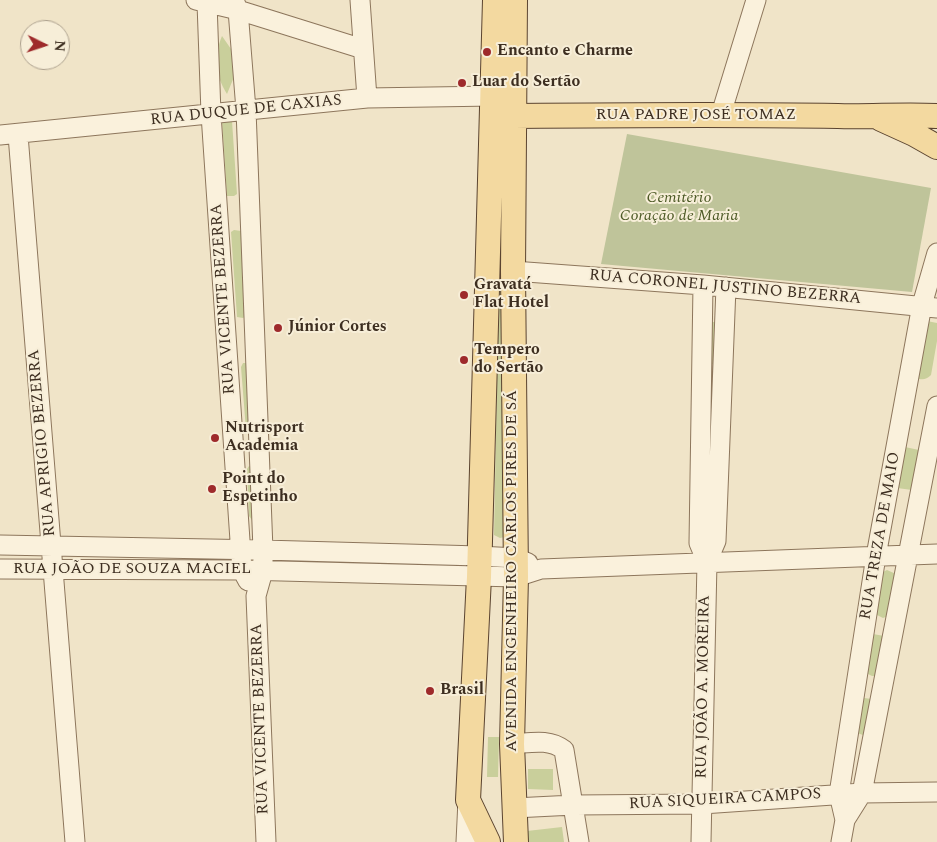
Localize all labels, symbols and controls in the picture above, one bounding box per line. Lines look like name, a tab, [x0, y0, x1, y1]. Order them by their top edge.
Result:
north arrow	[20, 20, 70, 70]
text: N	[49, 40, 70, 52]
place label: Encanto e Charme	[497, 42, 633, 62]
marker: Encanto e Charme	[481, 46, 493, 58]
place label: Luar do Sertão	[472, 73, 580, 93]
marker: Luar do Sertão	[456, 77, 468, 89]
street label: RUA DUQUE DE CAXIAS	[149, 91, 343, 131]
street label: RUA PADRE JOSÉ TOMAZ	[596, 106, 796, 126]
park label: Cemitério Coração de Maria	[620, 189, 738, 227]
street label: RUA VICENTE BEZERRA	[208, 203, 240, 395]
street label: RUA CORONEL JUSTINO BEZERRA	[588, 267, 862, 309]
place label: Gravatá Flat Hotel	[474, 276, 549, 314]
marker: Gravatá Flat Hotel	[458, 289, 470, 301]
place label: Júnior Cortes	[288, 318, 387, 338]
marker: Júnior Cortes	[272, 322, 284, 334]
place label: Tempero do Sertão	[474, 341, 543, 379]
street label: RUA APRIGIO BEZERRA	[25, 349, 61, 537]
marker: Tempero do Sertão	[458, 354, 470, 366]
street label: AVENIDA ENGENHEIRO CARLOS PIRES DE SÁ	[503, 390, 523, 752]
place label: Nutrisport Academia	[225, 419, 304, 457]
marker: Nutrisport Academia	[209, 432, 221, 444]
street label: RUA TREZA DE MAIO	[857, 451, 905, 621]
place label: Point do Espetinho	[222, 470, 298, 508]
marker: Point do Espetinho	[206, 483, 218, 495]
street label: RUA JOÃO DE SOUZA MACIEL	[13, 560, 251, 580]
street label: RUA JOÃO A. MOREIRA	[693, 595, 715, 779]
street label: RUA VICENTE BEZERRA	[248, 623, 274, 815]
place label: Brasil	[440, 681, 484, 701]
marker: Brasil	[424, 685, 436, 697]
street label: RUA SIQUEIRA CAMPOS	[628, 785, 822, 815]

